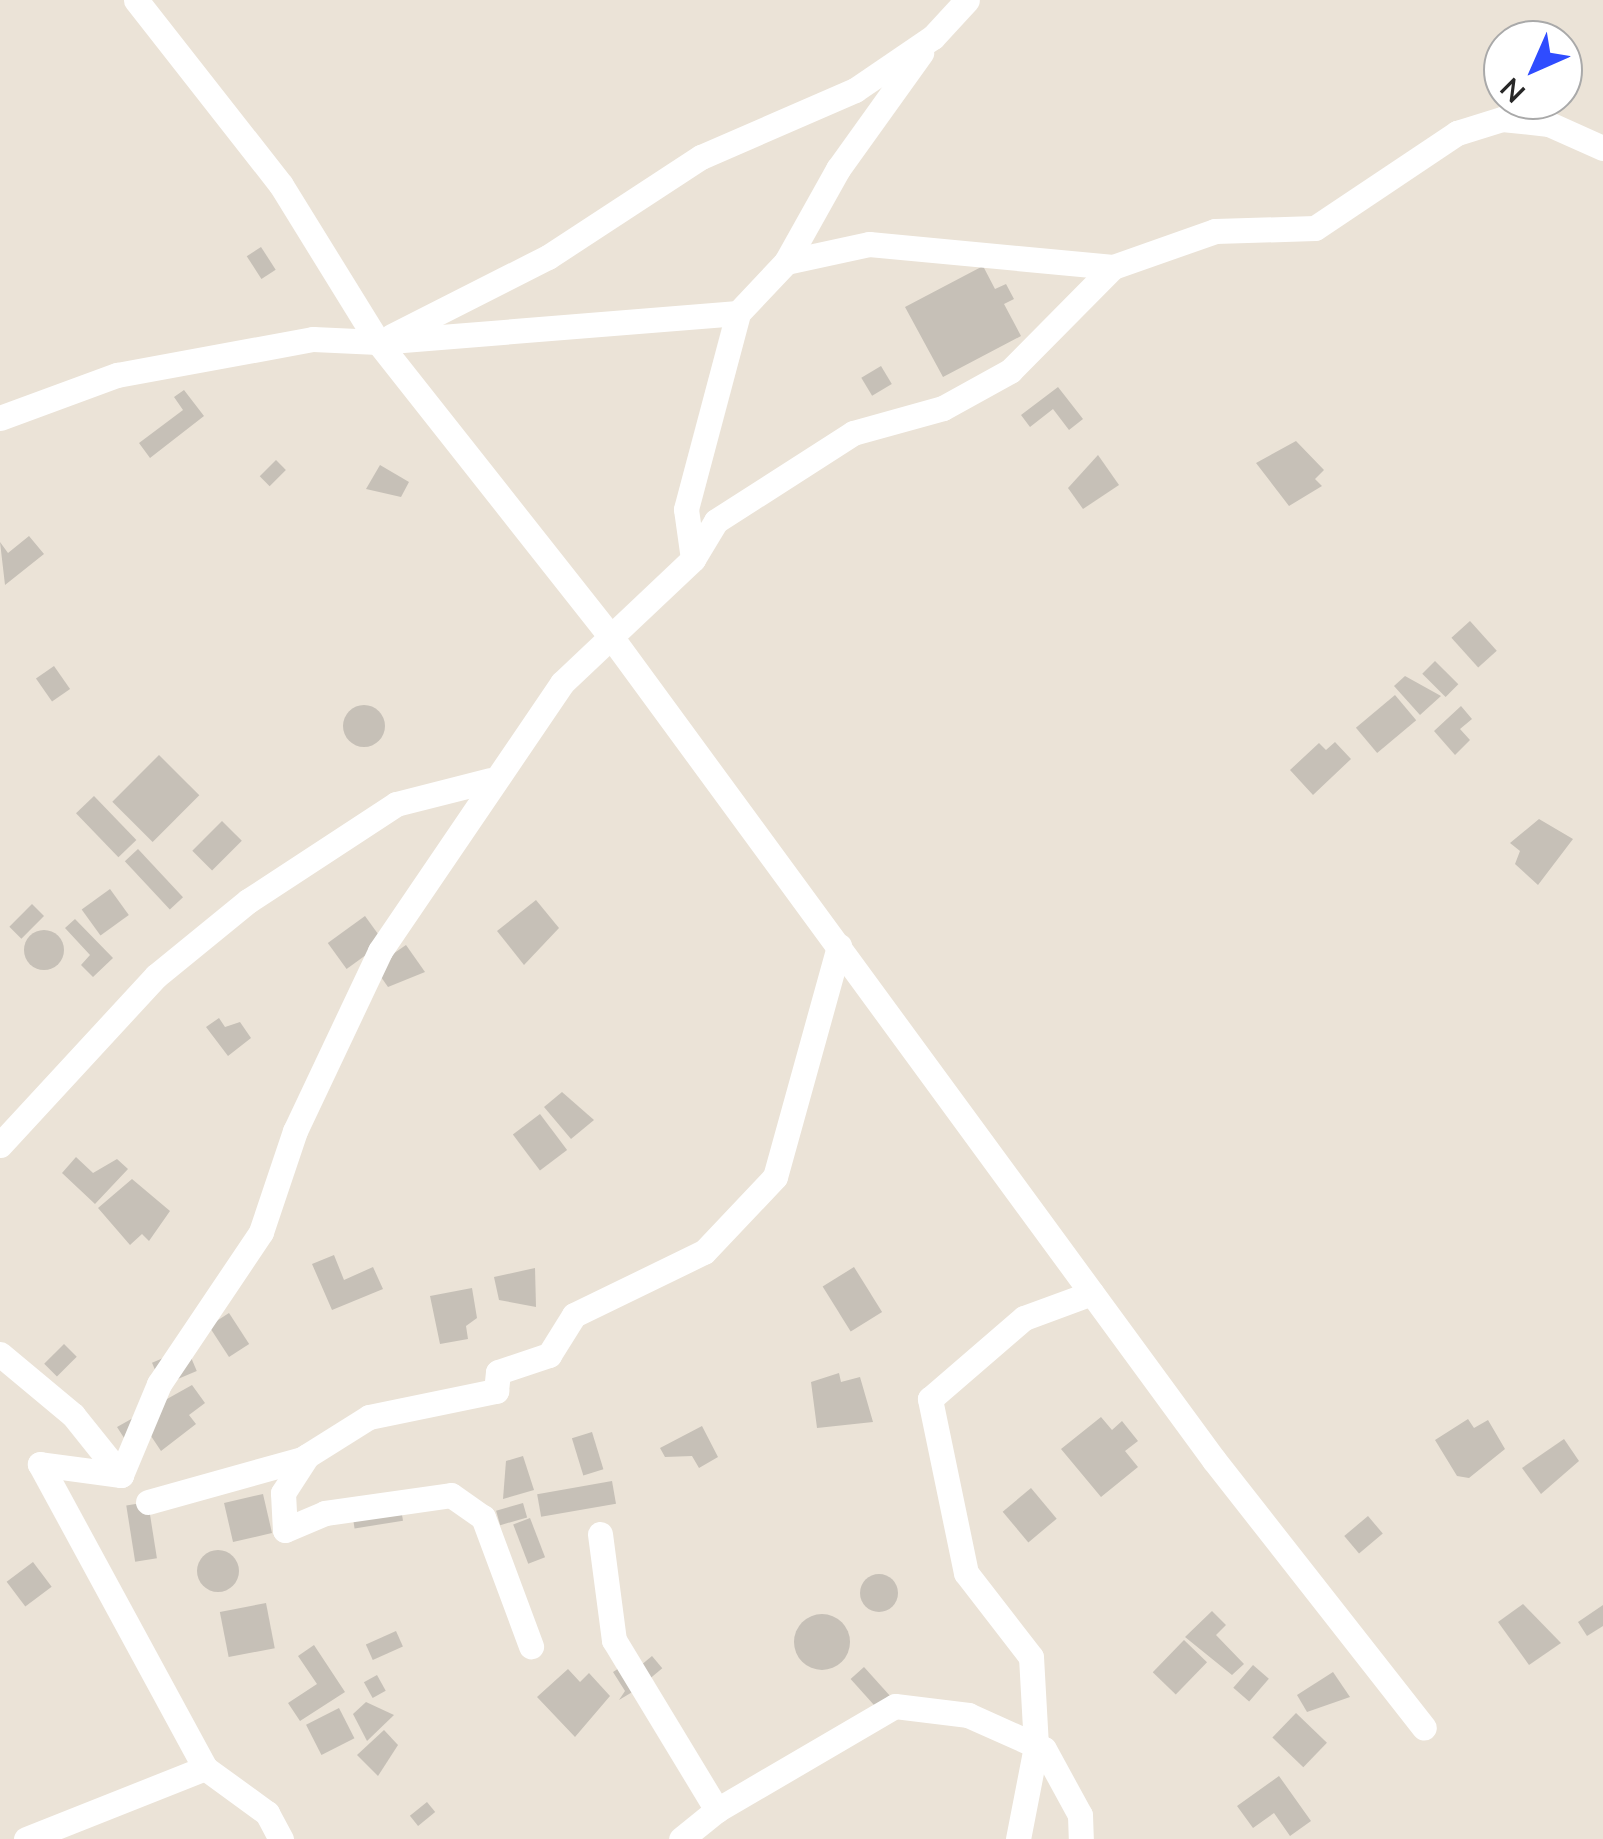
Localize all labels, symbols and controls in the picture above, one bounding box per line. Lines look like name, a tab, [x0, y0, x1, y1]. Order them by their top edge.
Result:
north arrow	[1483, 20, 1583, 120]
text: N	[1492, 69, 1534, 111]

